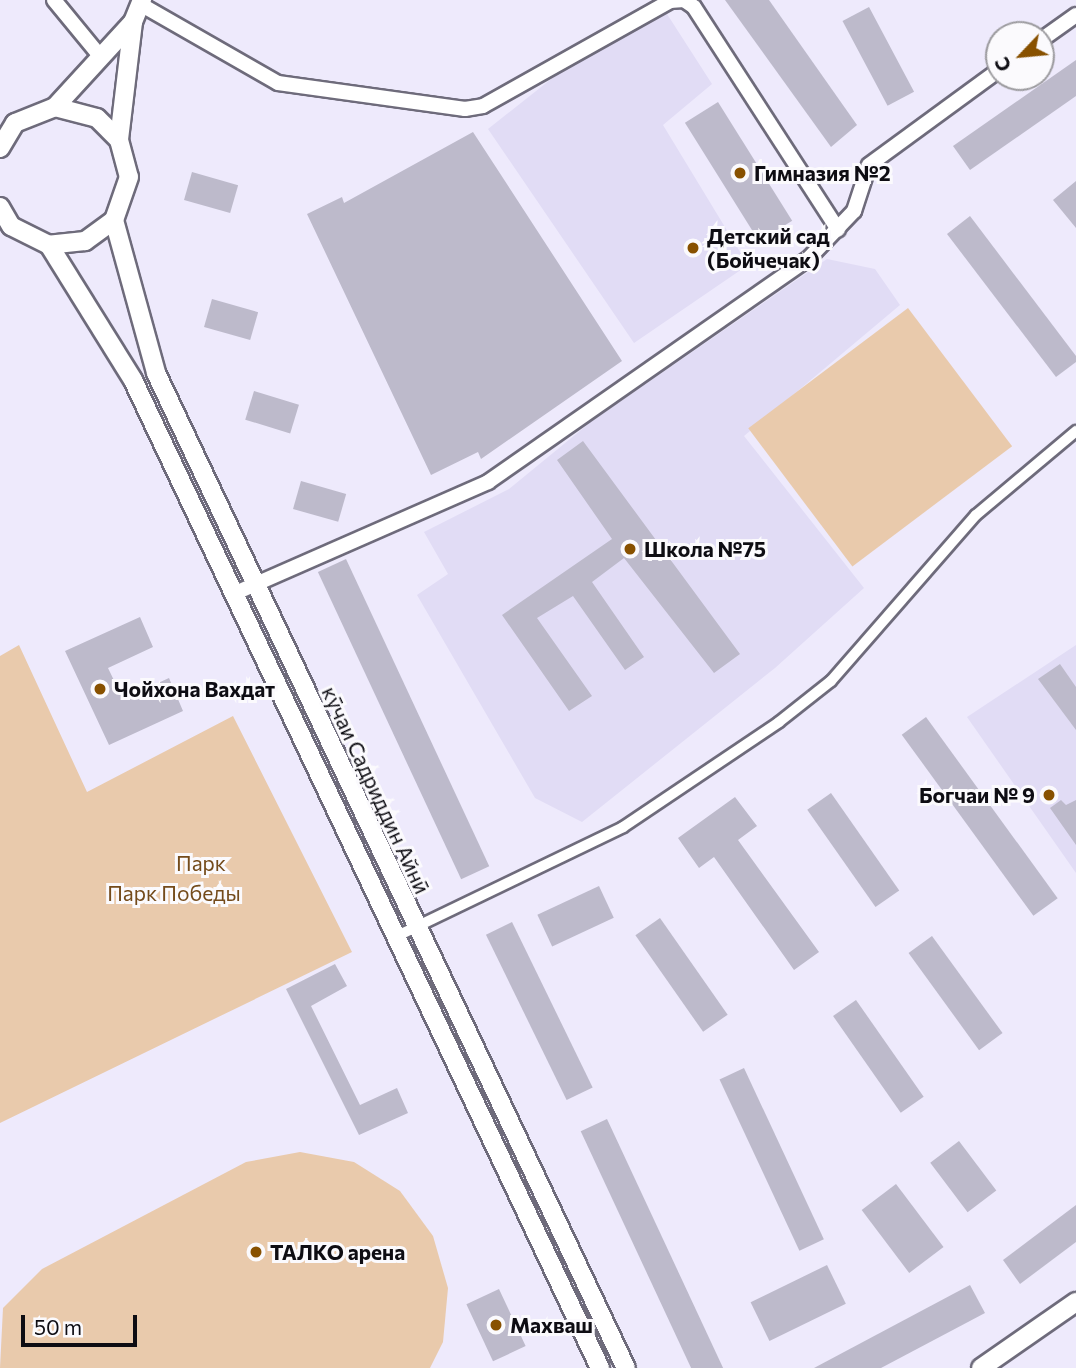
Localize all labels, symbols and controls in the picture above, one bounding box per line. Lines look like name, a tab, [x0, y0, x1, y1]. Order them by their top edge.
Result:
north arrow	[985, 21, 1055, 91]
text: С	[989, 54, 1016, 75]
place label: Гимназия №2	[754, 160, 891, 186]
marker: Гимназия №2	[732, 165, 748, 181]
place label: Детский сад (Бойчечак)	[707, 223, 830, 273]
marker: Детский сад (Бойчечак)	[685, 240, 701, 256]
place label: Школа №75	[644, 536, 766, 562]
marker: Школа №75	[622, 541, 638, 557]
place label: Чойхона Вахдат	[114, 676, 275, 702]
marker: Чойхона Вахдат	[92, 681, 108, 697]
street label: кӯчаи Садриддин Айнӣ	[317, 682, 435, 898]
place label: Богчаи № 9	[919, 782, 1035, 808]
marker: Богчаи № 9	[1041, 787, 1057, 803]
park label: Парк	[176, 850, 226, 876]
park label: Парк Победы	[107, 880, 241, 906]
place label: ТАЛКО арена	[270, 1239, 405, 1265]
marker: ТАЛКО арена	[248, 1244, 264, 1260]
scale bar	[24, 1302, 140, 1346]
place label: Махваш	[510, 1312, 593, 1338]
text: 50 m	[34, 1314, 82, 1339]
marker: Махваш	[488, 1317, 504, 1333]

